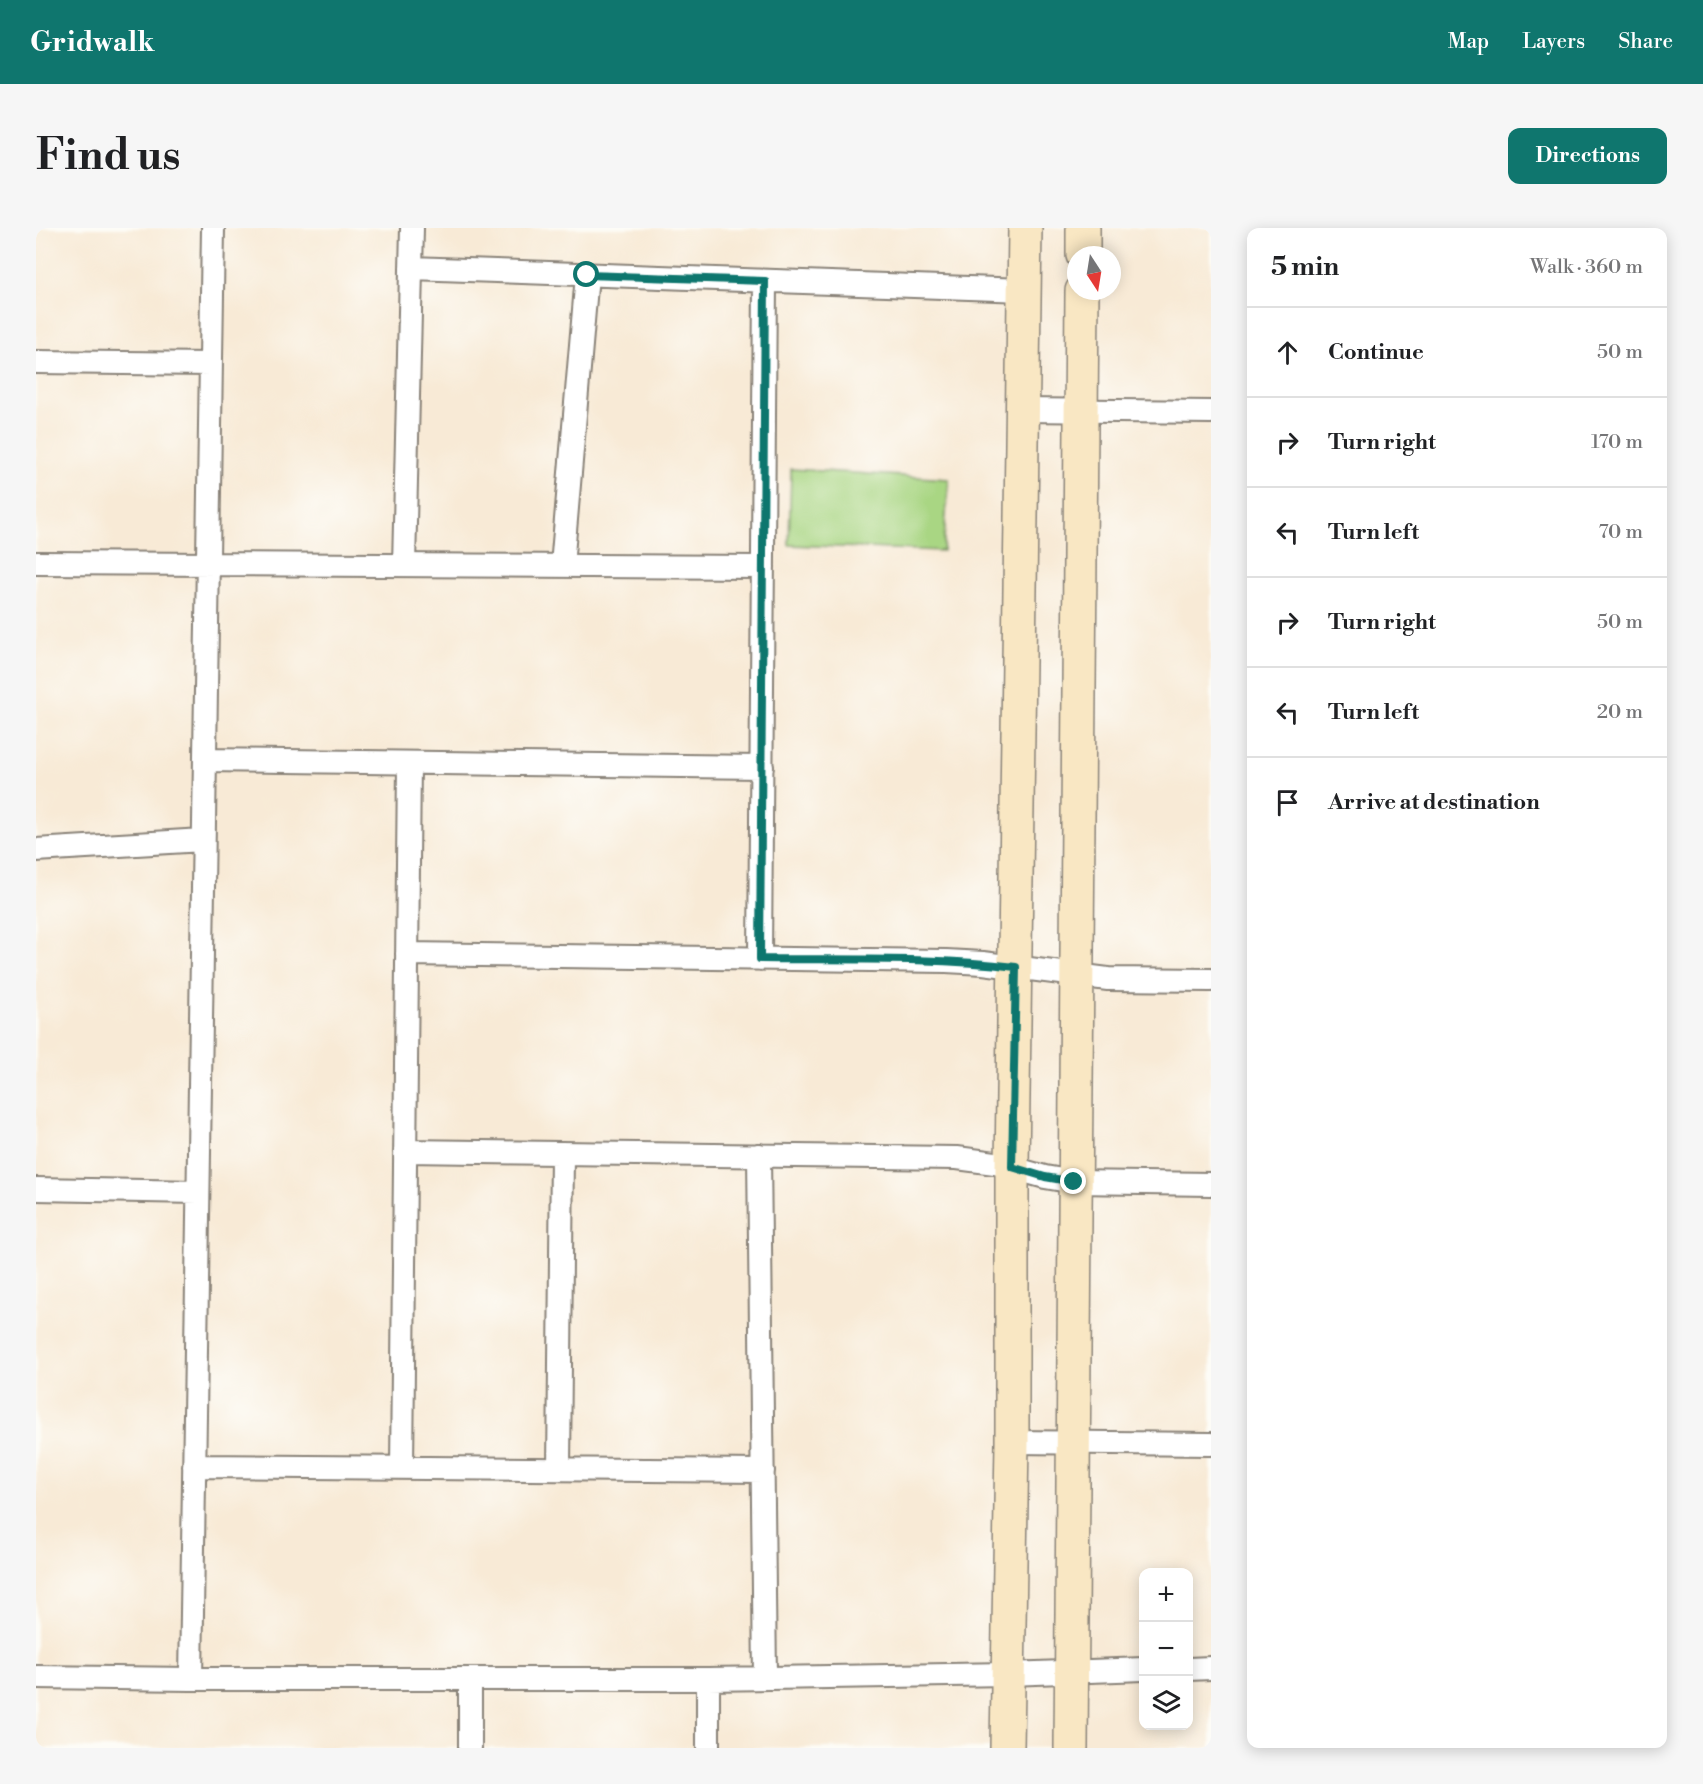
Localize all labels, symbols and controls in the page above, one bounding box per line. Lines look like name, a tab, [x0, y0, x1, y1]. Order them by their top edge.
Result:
text: Gridwalk	[30, 25, 154, 60]
text: Map	[1448, 29, 1489, 55]
text: Layers	[1522, 29, 1585, 55]
text: Share	[1618, 29, 1673, 55]
button: Directions	[1508, 128, 1667, 184]
text: Find us	[36, 130, 180, 183]
north arrow	[1067, 246, 1121, 300]
text: 5 min	[1271, 251, 1339, 283]
text: Walk · 360 m	[1530, 255, 1643, 280]
route start	[573, 261, 599, 287]
icon: ahead	[1271, 336, 1304, 369]
text: Continue	[1328, 339, 1424, 366]
text: 50 m	[1597, 340, 1643, 365]
icon: right	[1271, 426, 1304, 459]
text: Turn right	[1328, 429, 1436, 456]
text: 170 m	[1591, 430, 1643, 455]
icon: left	[1271, 516, 1304, 549]
text: Turn left	[1328, 519, 1419, 546]
text: 70 m	[1599, 520, 1643, 545]
icon: right	[1271, 606, 1304, 639]
text: Turn right	[1328, 609, 1436, 636]
text: 50 m	[1597, 610, 1643, 635]
icon: left	[1271, 696, 1304, 729]
text: Turn left	[1328, 699, 1419, 726]
text: 20 m	[1597, 700, 1643, 725]
icon: arrive	[1271, 786, 1304, 819]
text: Arrive at destination	[1328, 789, 1540, 816]
route end	[1060, 1168, 1086, 1194]
map controls	[1139, 1568, 1193, 1730]
button: +	[1139, 1568, 1193, 1622]
button: −	[1139, 1622, 1193, 1676]
button: layers	[1139, 1676, 1193, 1730]

